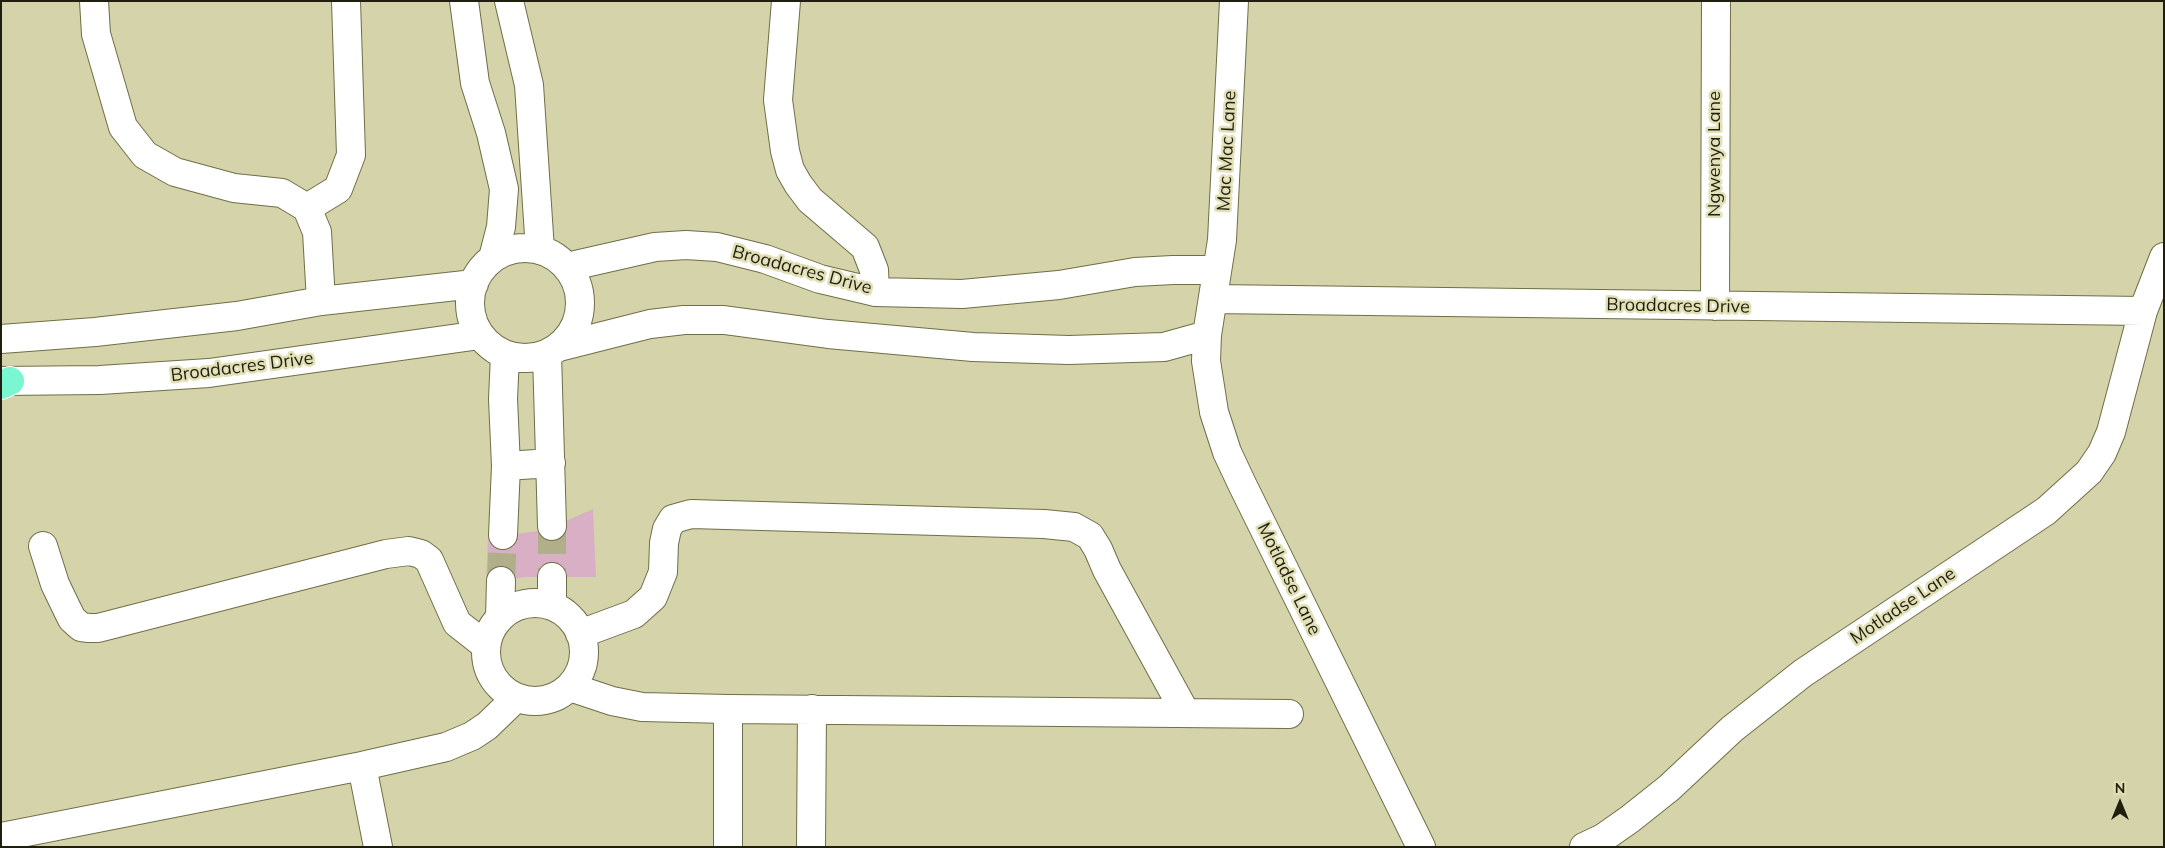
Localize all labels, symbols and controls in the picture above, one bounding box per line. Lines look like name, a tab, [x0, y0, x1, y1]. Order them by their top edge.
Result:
street label: Mac Mac Lane	[1213, 90, 1241, 212]
street label: Ngwenya Lane	[1704, 91, 1726, 217]
street label: Broadacres Drive	[730, 241, 874, 299]
street label: Broadacres Drive	[1606, 294, 1750, 318]
street label: Broadacres Drive	[169, 348, 315, 386]
street label: Motladse Lane	[1253, 519, 1325, 639]
street label: Motladse Lane	[1846, 563, 1960, 649]
north arrow	[2095, 778, 2145, 828]
text: N	[2115, 779, 2125, 797]

